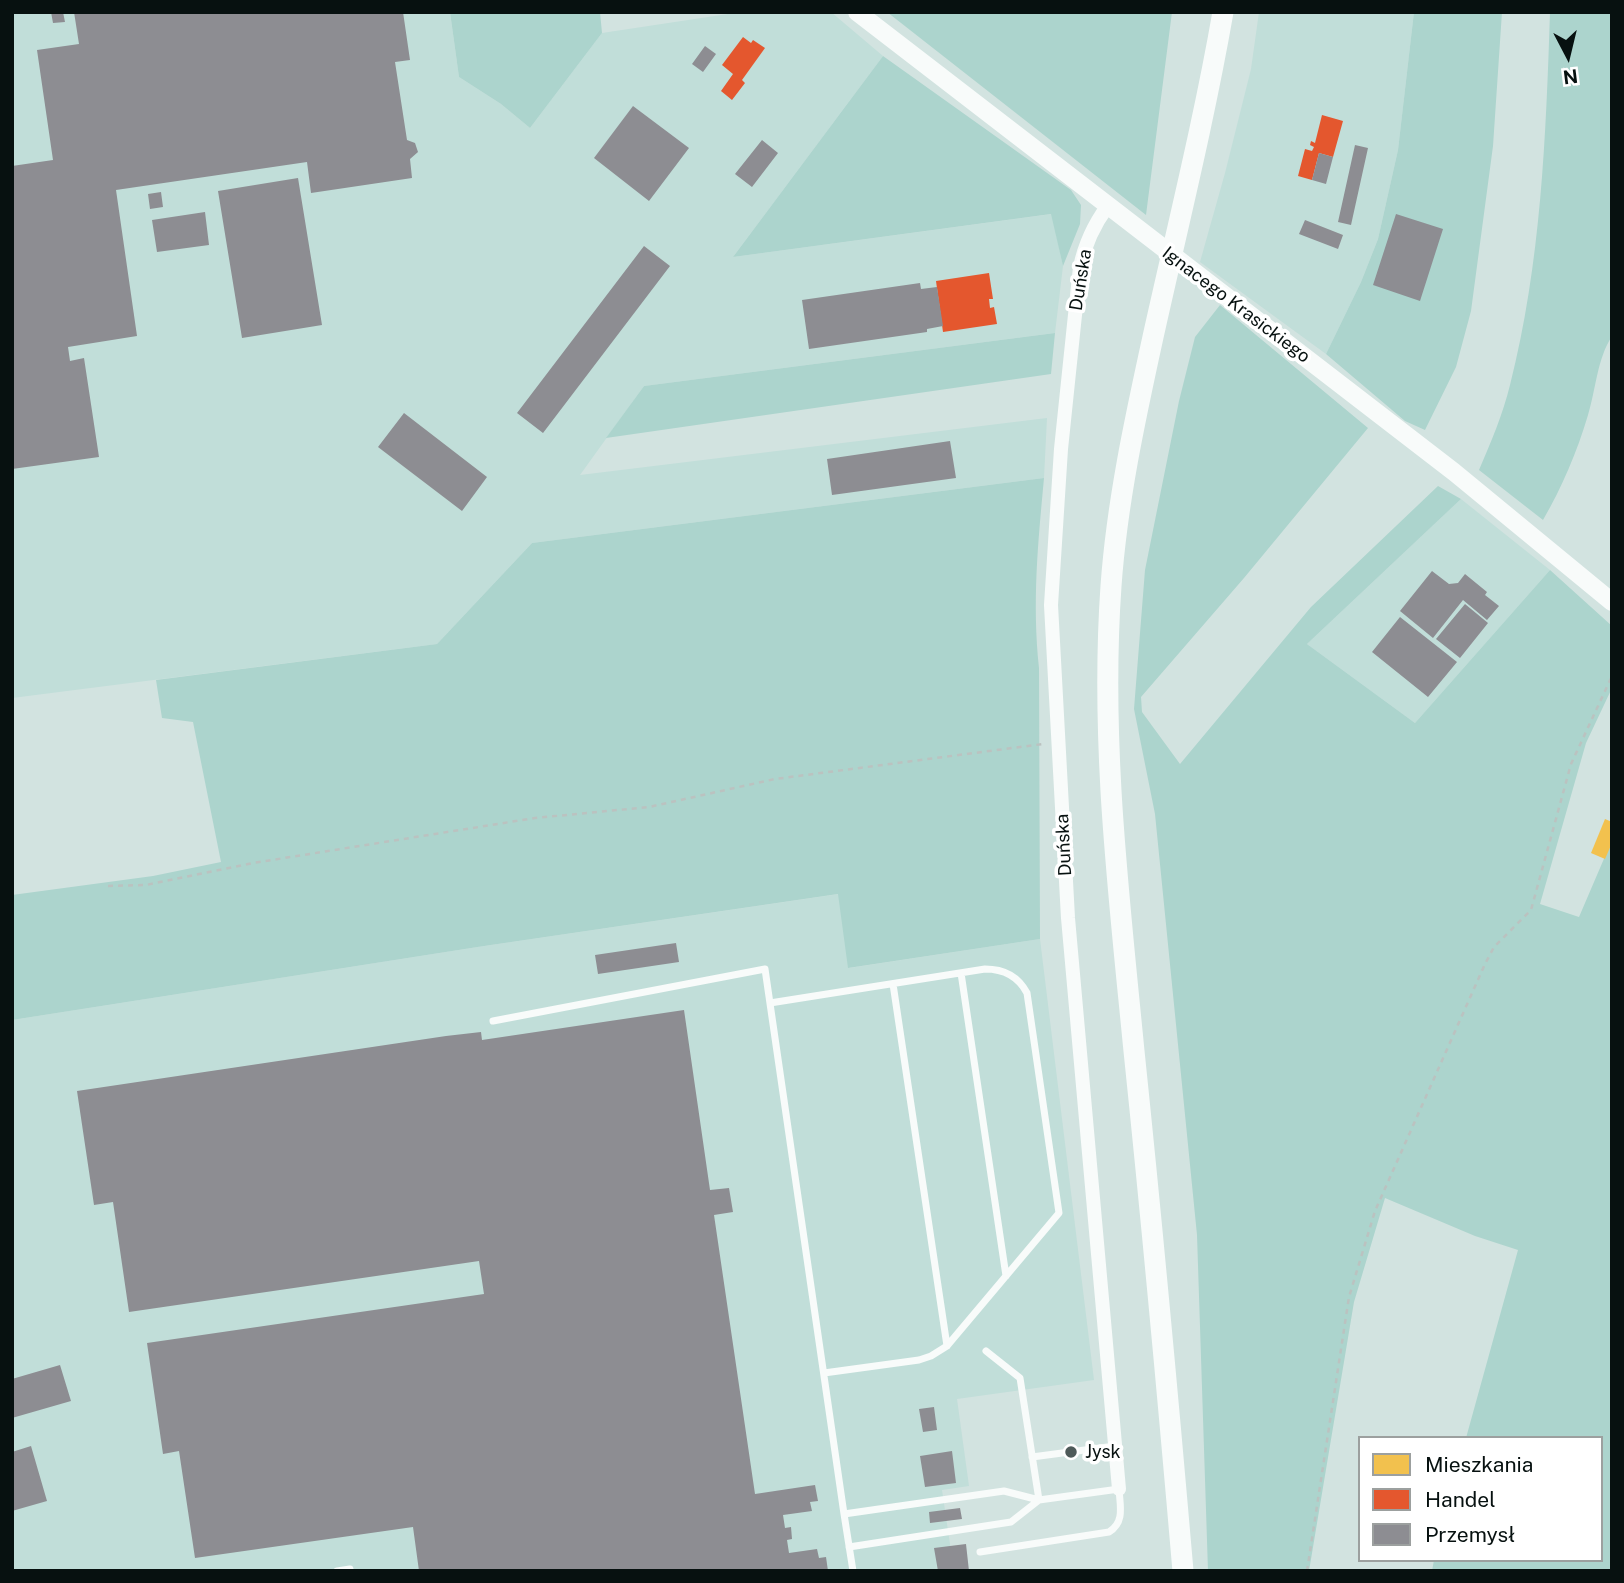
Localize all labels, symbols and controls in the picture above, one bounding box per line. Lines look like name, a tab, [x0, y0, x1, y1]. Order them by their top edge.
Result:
north arrow	[1533, 21, 1603, 91]
text: N	[1562, 65, 1579, 89]
street label: Ignacego Krasickiego	[1158, 242, 1314, 368]
street label: Duńska	[1065, 248, 1097, 312]
street label: Duńska	[1052, 813, 1076, 877]
legend	[1358, 1436, 1603, 1562]
place label: Jysk	[1085, 1441, 1121, 1463]
marker: Jysk	[1063, 1444, 1079, 1460]
text: Mieszkania	[1425, 1452, 1533, 1477]
text: Handel	[1425, 1487, 1496, 1512]
text: Przemysł	[1425, 1522, 1516, 1547]

